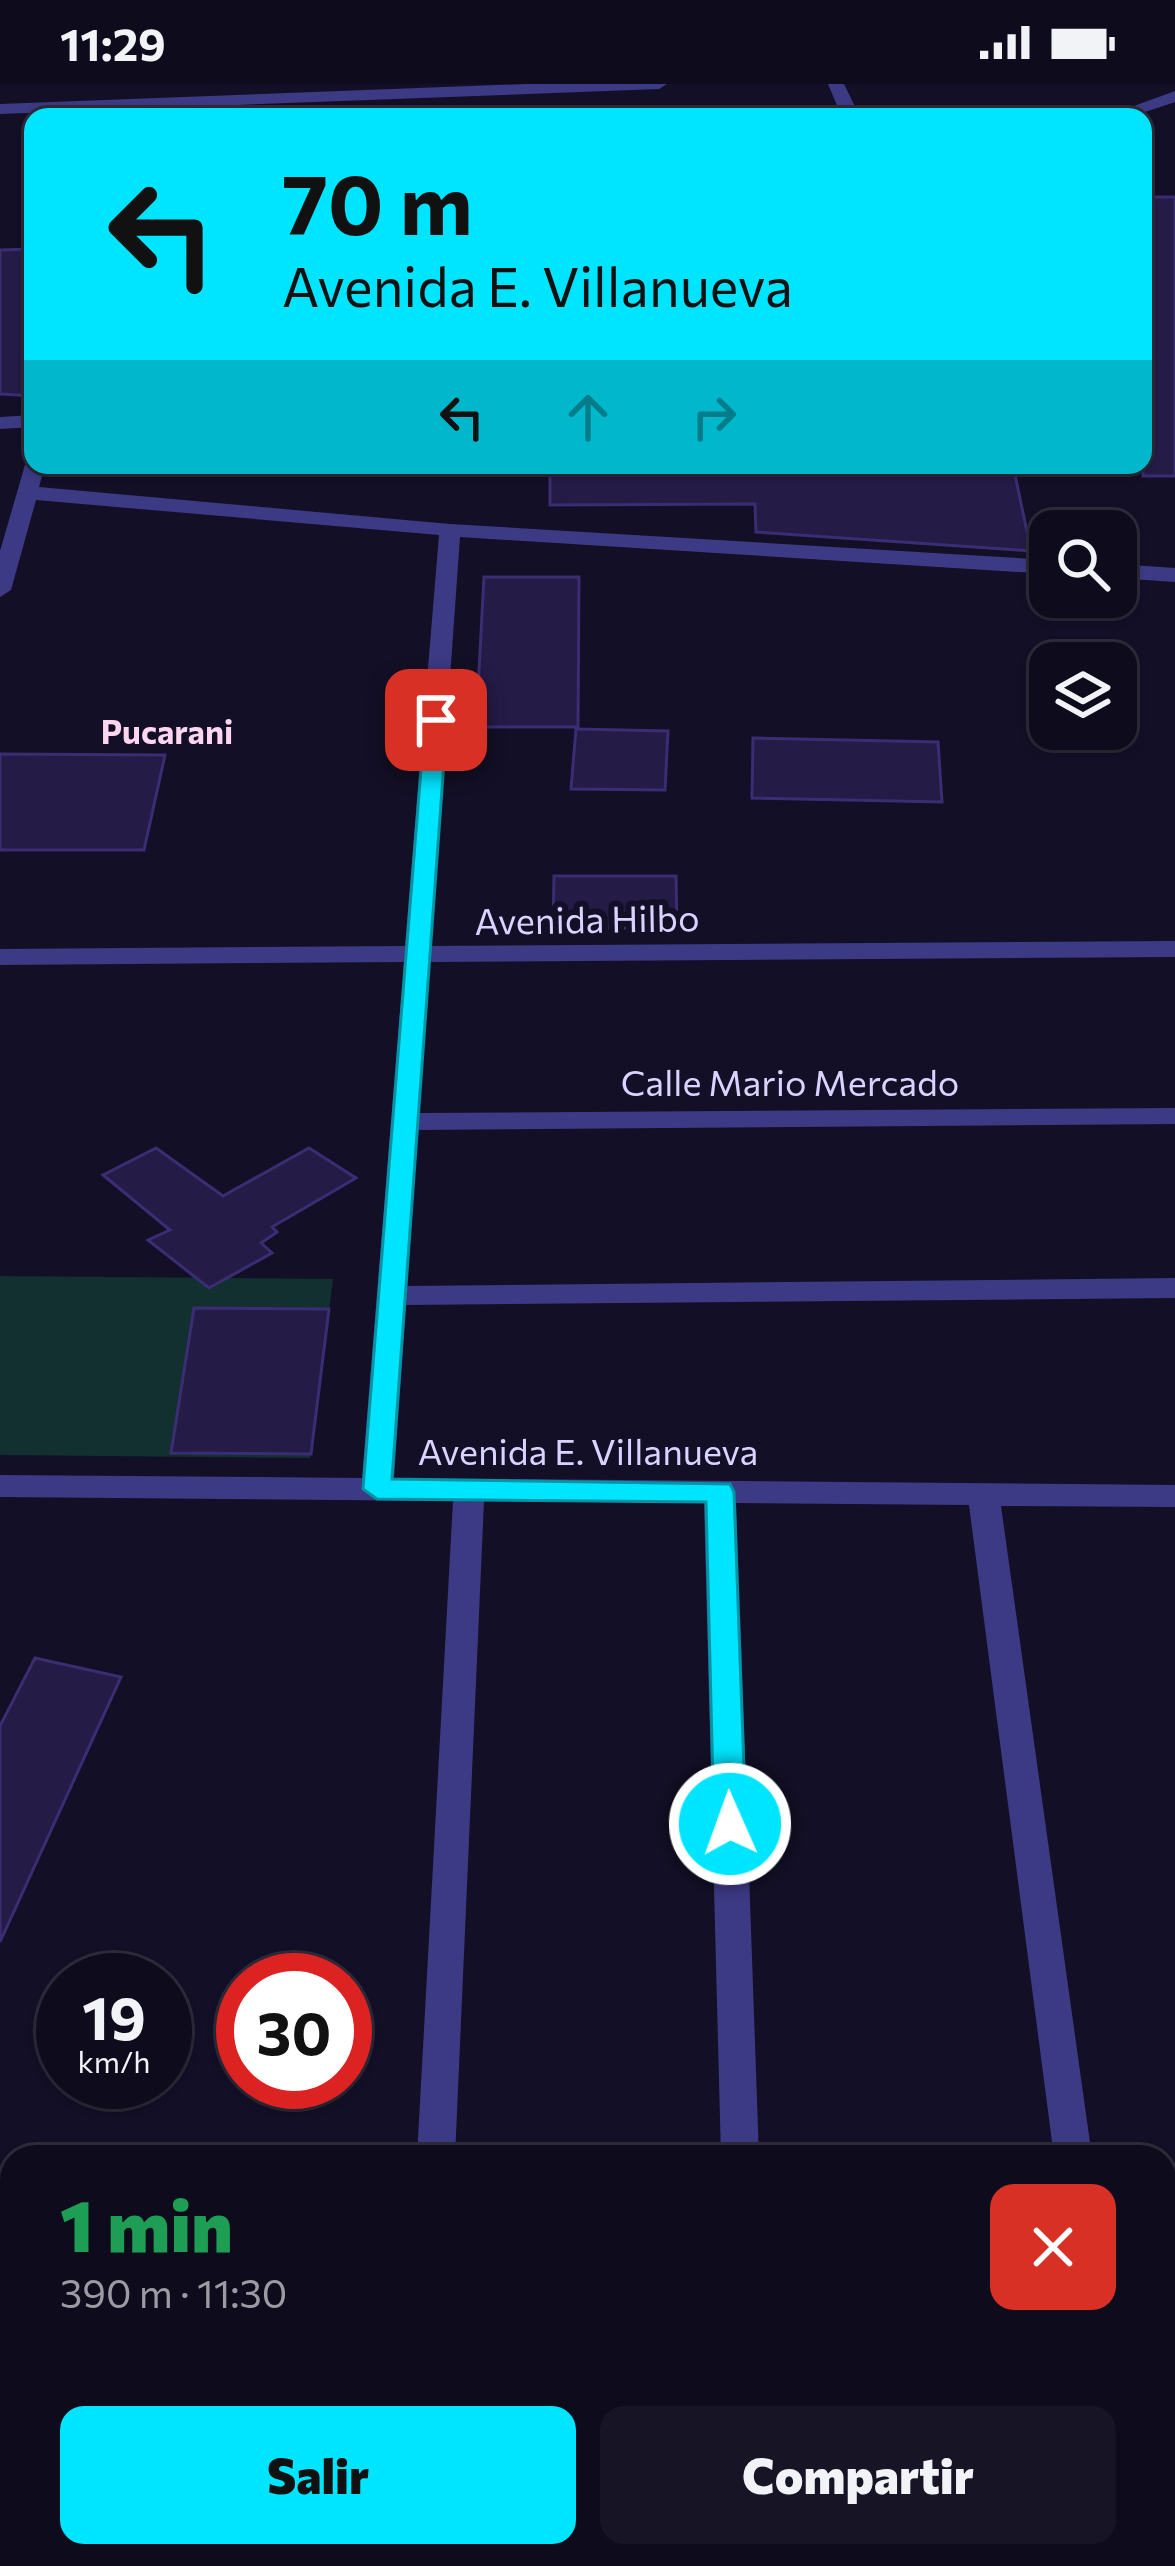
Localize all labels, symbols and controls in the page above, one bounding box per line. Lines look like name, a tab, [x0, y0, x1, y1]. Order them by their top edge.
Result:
text: 11:29	[60, 15, 166, 70]
text: 70 m	[282, 150, 473, 252]
icon: left	[84, 156, 240, 312]
text: Avenida E. Villanueva	[282, 252, 793, 318]
icon: left	[429, 384, 495, 450]
icon: ahead	[555, 384, 621, 450]
icon: right	[681, 384, 747, 450]
map controls	[1029, 510, 1137, 750]
button: search	[1029, 510, 1137, 618]
button: layers	[1029, 642, 1137, 750]
pin	[385, 669, 487, 771]
icon: arrive	[403, 687, 469, 753]
district label: Pucarani	[101, 710, 233, 751]
street label: Avenida Hilbo	[474, 894, 700, 942]
street label: Calle Mario Mercado	[621, 1059, 959, 1103]
street label: Avenida E. Villanueva	[418, 1428, 758, 1472]
position arrow	[667, 1761, 793, 1887]
speed limit sign: 30	[216, 1953, 372, 2109]
text: 19	[82, 1979, 146, 2052]
text: km/h	[78, 2042, 150, 2079]
text: 1 min	[60, 2179, 233, 2267]
button: close	[990, 2184, 1116, 2310]
text: 390 m · 11:30	[60, 2268, 287, 2316]
button: Salir	[60, 2406, 576, 2544]
button: Compartir	[600, 2406, 1116, 2544]

